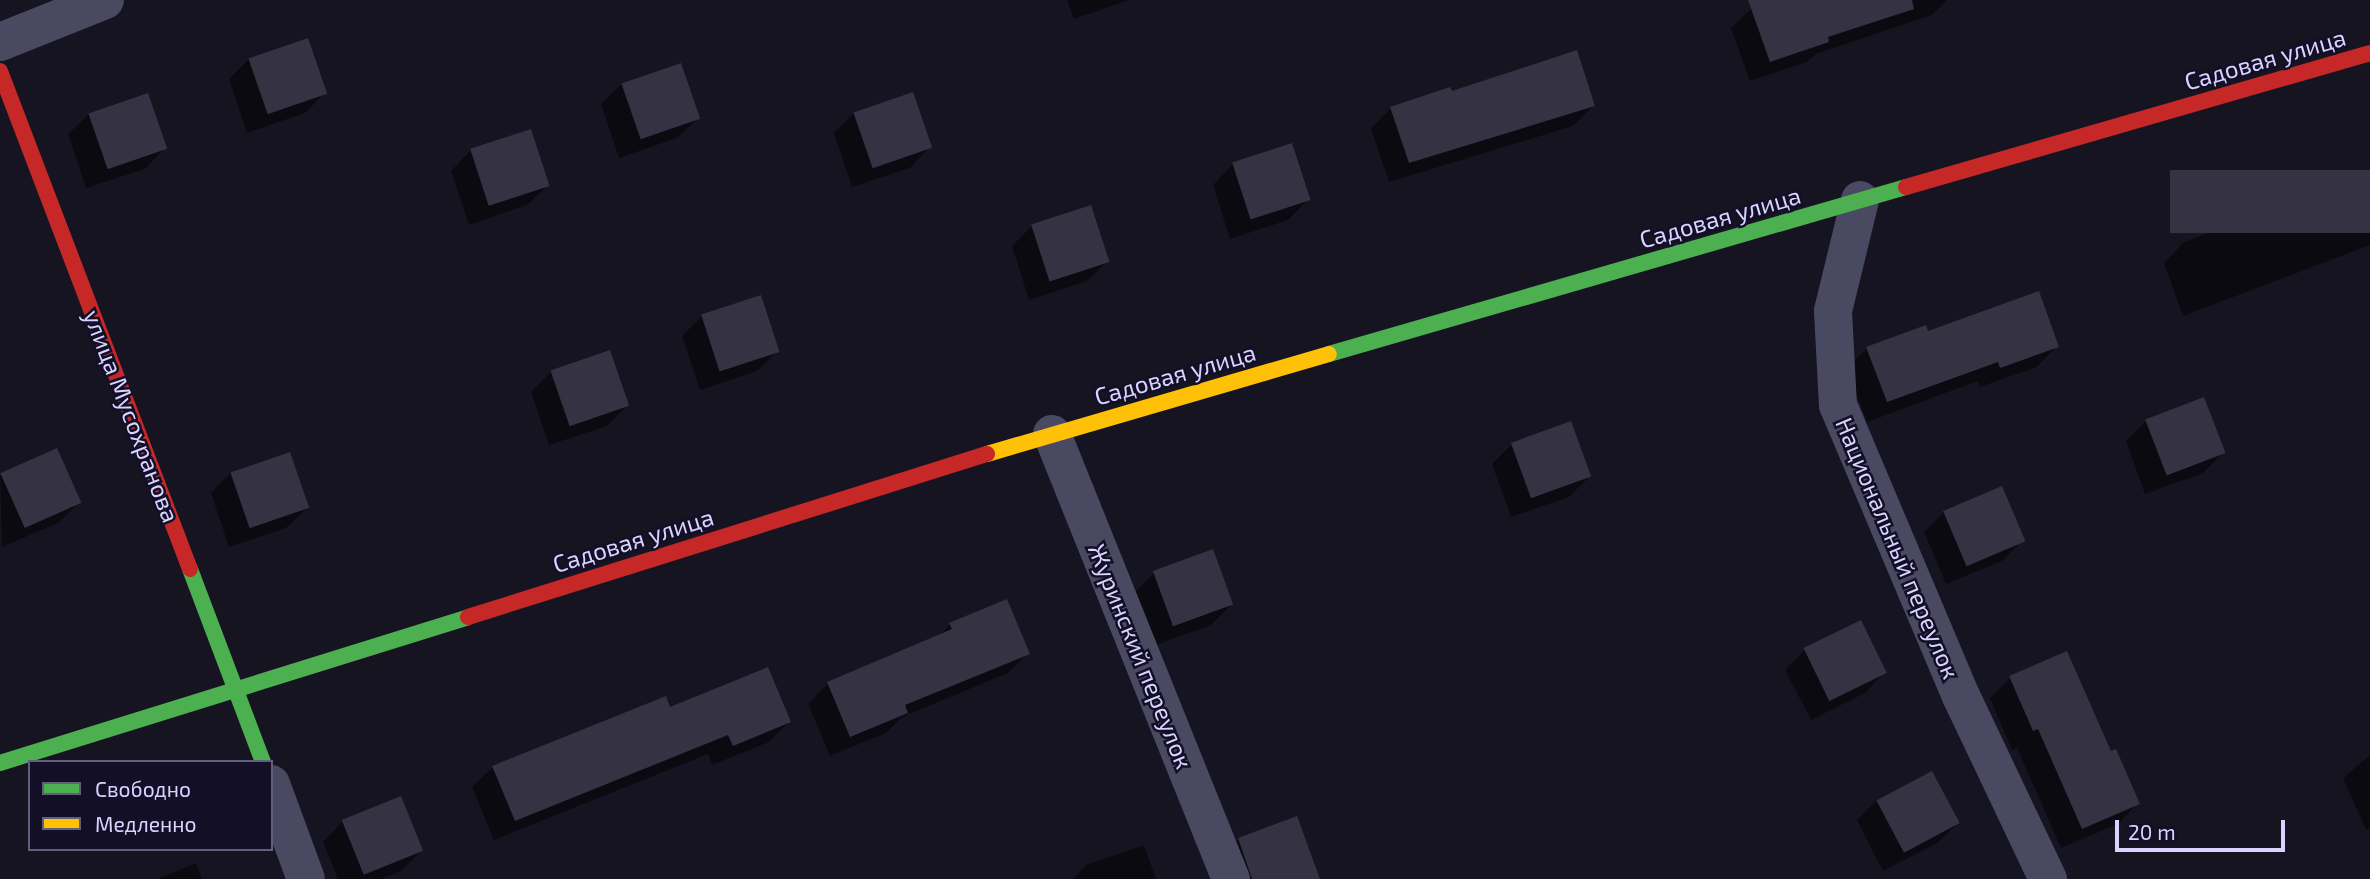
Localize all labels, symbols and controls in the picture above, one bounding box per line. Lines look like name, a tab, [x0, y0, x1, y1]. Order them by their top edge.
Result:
street label: Садовая улица	[2181, 22, 2349, 96]
street label: Садовая улица	[1636, 180, 1804, 254]
street label: улица Мусохранова	[78, 306, 186, 526]
street label: Садовая улица	[1091, 337, 1259, 411]
street label: Национальный переулок	[1830, 413, 1966, 683]
street label: Садовая улица	[549, 502, 717, 578]
street label: Журинский переулок	[1083, 539, 1199, 773]
legend	[28, 760, 273, 851]
text: Свободно	[95, 776, 191, 801]
scale bar	[2118, 806, 2288, 850]
text: Медленно	[95, 811, 197, 836]
text: 20 m	[2128, 819, 2176, 844]

